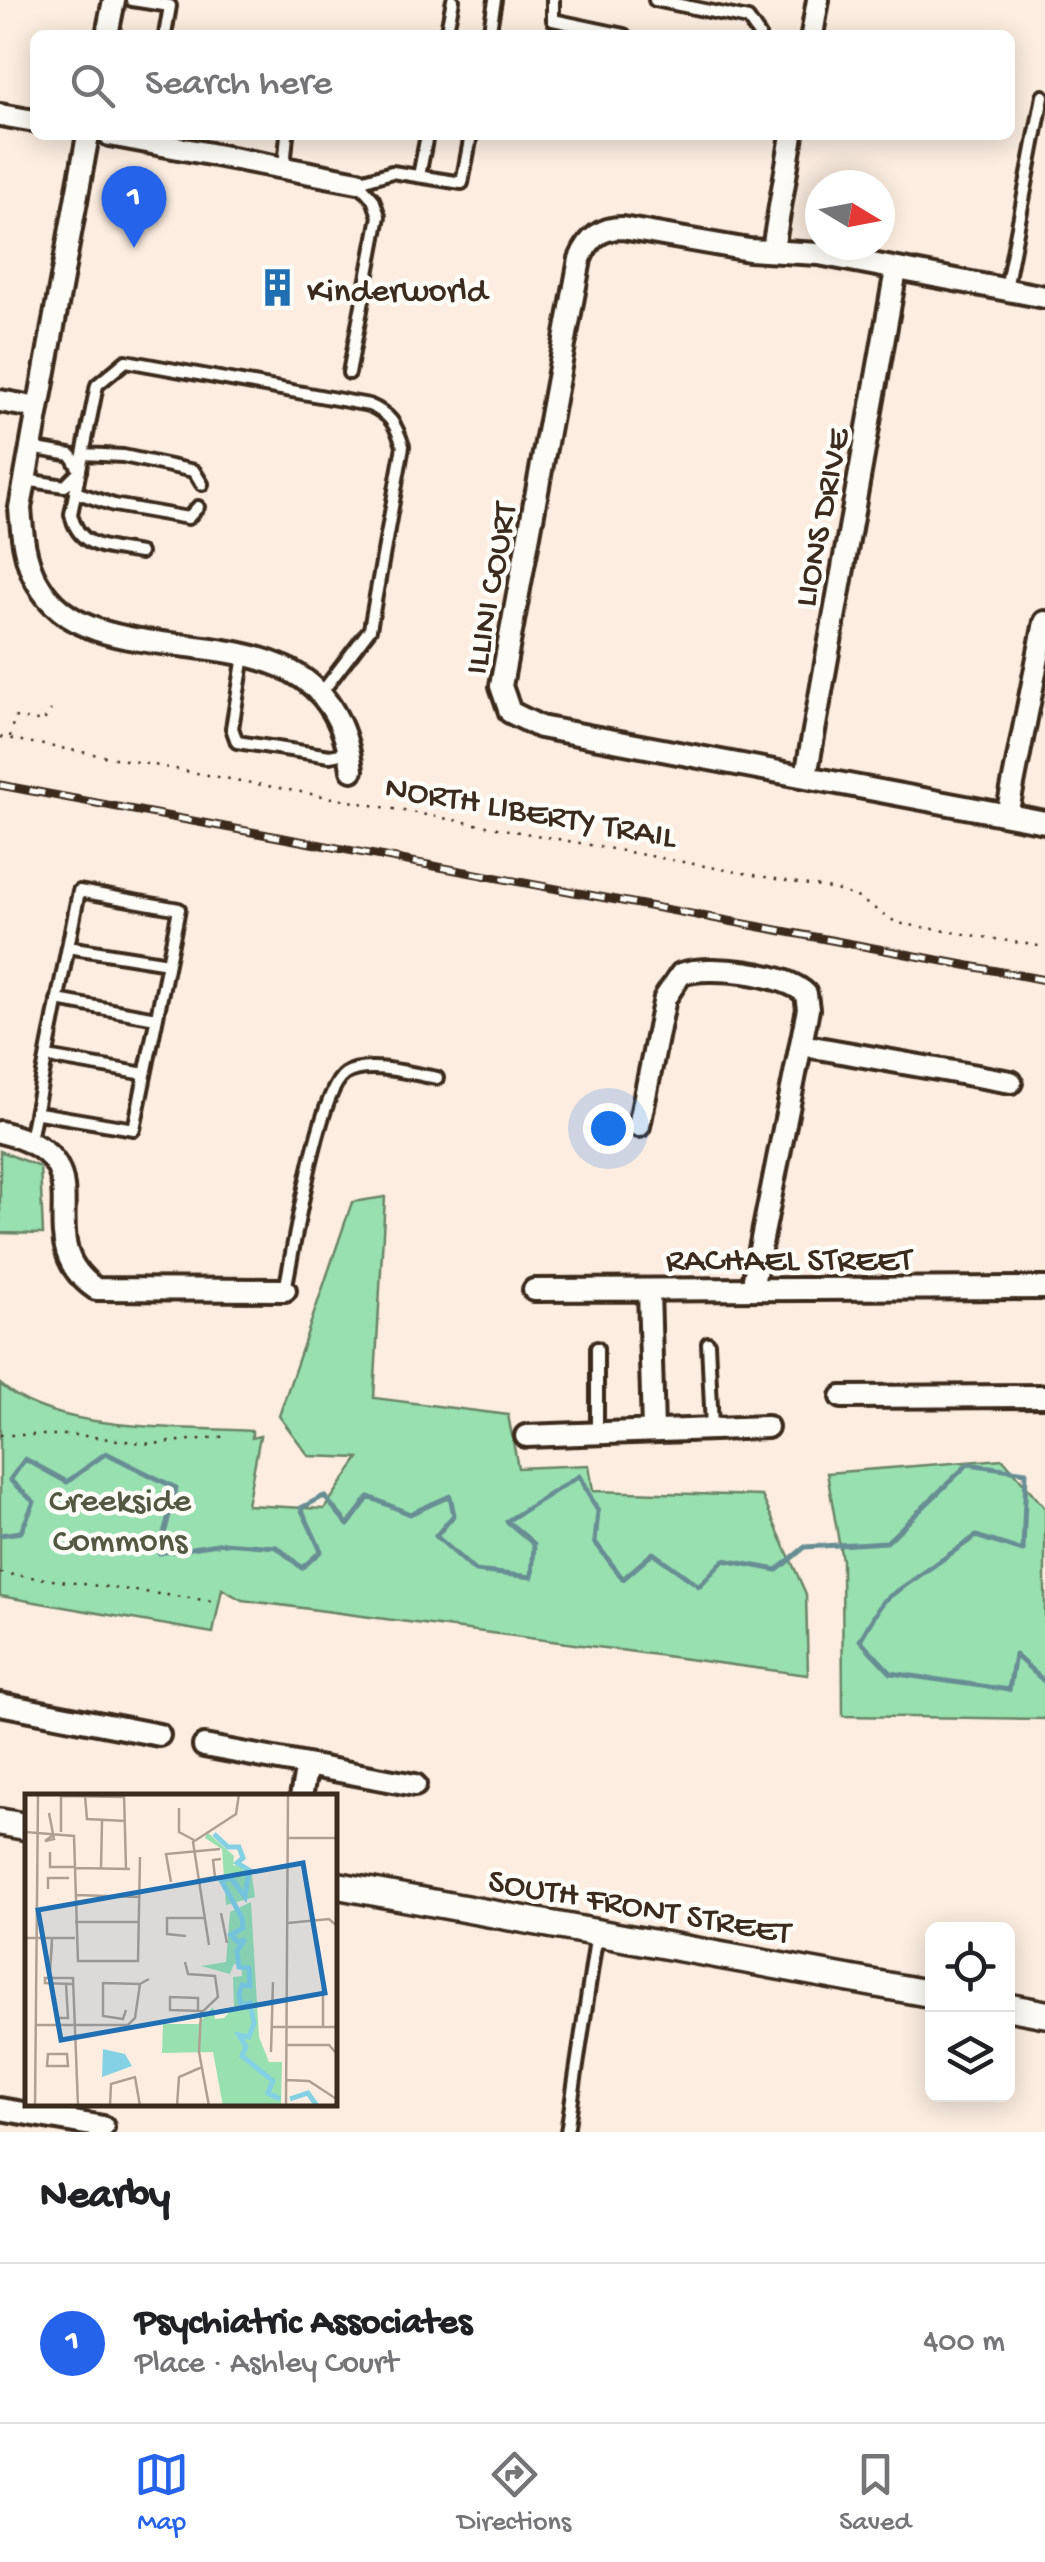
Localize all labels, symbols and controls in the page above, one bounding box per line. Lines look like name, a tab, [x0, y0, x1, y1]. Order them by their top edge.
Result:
search box	[30, 30, 1015, 140]
icon: search	[65, 58, 120, 113]
text: Search here	[145, 63, 332, 107]
pin: 1	[102, 166, 166, 248]
north arrow	[805, 170, 895, 260]
building icon: Kinderworld	[256, 267, 298, 309]
place label: Kinderworld	[307, 273, 490, 314]
street label: LIONS DRIVE	[787, 424, 862, 611]
street label: ILLINI COURT	[458, 498, 529, 678]
street label: NORTH LIBERTY TRAIL	[381, 769, 680, 860]
your location	[583, 1103, 634, 1154]
street label: RACHAEL STREET	[666, 1242, 914, 1283]
park label: Creekside Commons	[49, 1483, 192, 1564]
inset map	[25, 1794, 338, 2107]
street label: SOUTH FRONT STREET	[485, 1863, 795, 1956]
map controls	[925, 1922, 1015, 2102]
button: locate	[925, 1922, 1015, 2012]
button: layers	[925, 2012, 1015, 2102]
text: Nearby	[40, 2173, 170, 2222]
text: Psychiatric Associates	[135, 2302, 472, 2346]
text: 1	[66, 2324, 79, 2362]
text: 400 m	[923, 2324, 1005, 2362]
text: Place · Ashley Court	[135, 2346, 398, 2384]
tab: Map	[134, 2447, 189, 2540]
tab: Directions	[457, 2447, 571, 2540]
tab: Saved	[839, 2447, 911, 2540]

